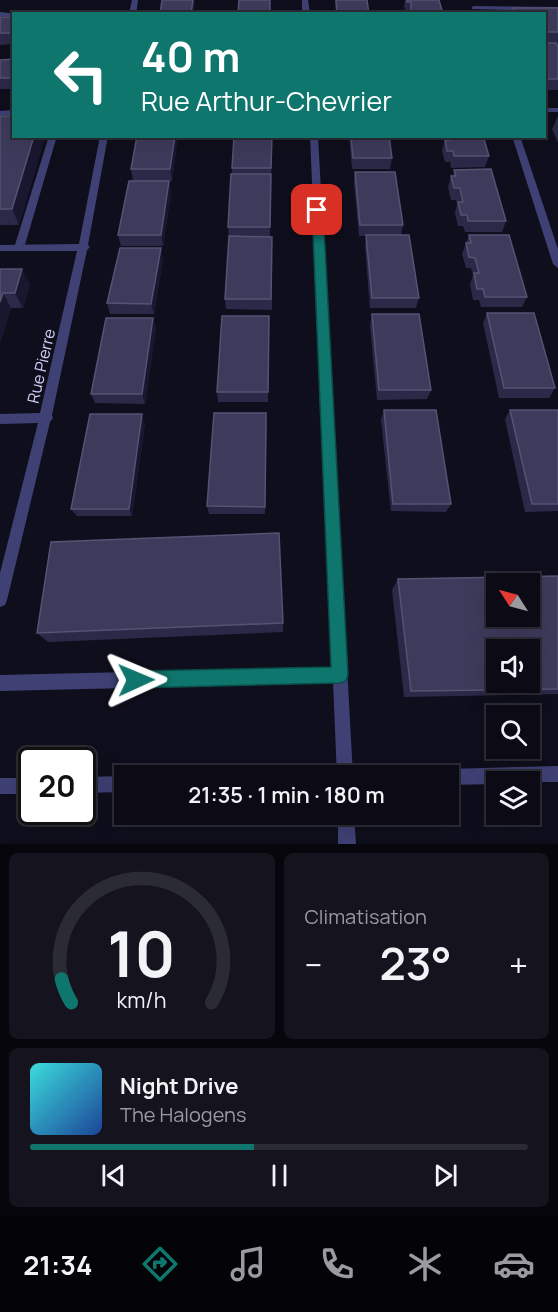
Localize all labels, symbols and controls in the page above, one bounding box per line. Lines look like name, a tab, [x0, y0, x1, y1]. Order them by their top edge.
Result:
text: 40 m	[141, 27, 240, 85]
icon: left	[42, 36, 120, 114]
text: Rue Arthur-Chevrier	[141, 82, 392, 119]
pin	[291, 184, 342, 235]
icon: arrive	[300, 193, 333, 226]
street label: Rue Pierre	[22, 327, 60, 405]
north arrow	[486, 573, 540, 627]
map controls	[486, 573, 540, 825]
button: sound	[486, 639, 540, 693]
position arrow	[104, 648, 168, 712]
button: search	[486, 705, 540, 759]
speed limit sign: 20	[18, 747, 96, 825]
button: layers	[486, 771, 540, 825]
text: 21:35 · 1 min · 180 m	[188, 780, 385, 810]
text: Climatisation	[305, 903, 427, 930]
text: 10	[108, 910, 176, 996]
text: 23°	[379, 932, 452, 994]
text: −	[305, 942, 322, 987]
text: +	[509, 942, 528, 987]
text: km/h	[117, 985, 167, 1014]
text: Night Drive	[120, 1071, 239, 1101]
text: The Halogens	[120, 1101, 246, 1128]
icon: previous	[97, 1159, 130, 1192]
icon: pause	[263, 1159, 296, 1192]
icon: next	[429, 1159, 462, 1192]
icon: directions	[139, 1243, 181, 1285]
icon: music	[227, 1243, 269, 1285]
icon: phone	[316, 1243, 358, 1285]
icon: climate	[404, 1243, 446, 1285]
icon: car	[493, 1243, 535, 1285]
text: 21:34	[23, 1246, 93, 1283]

